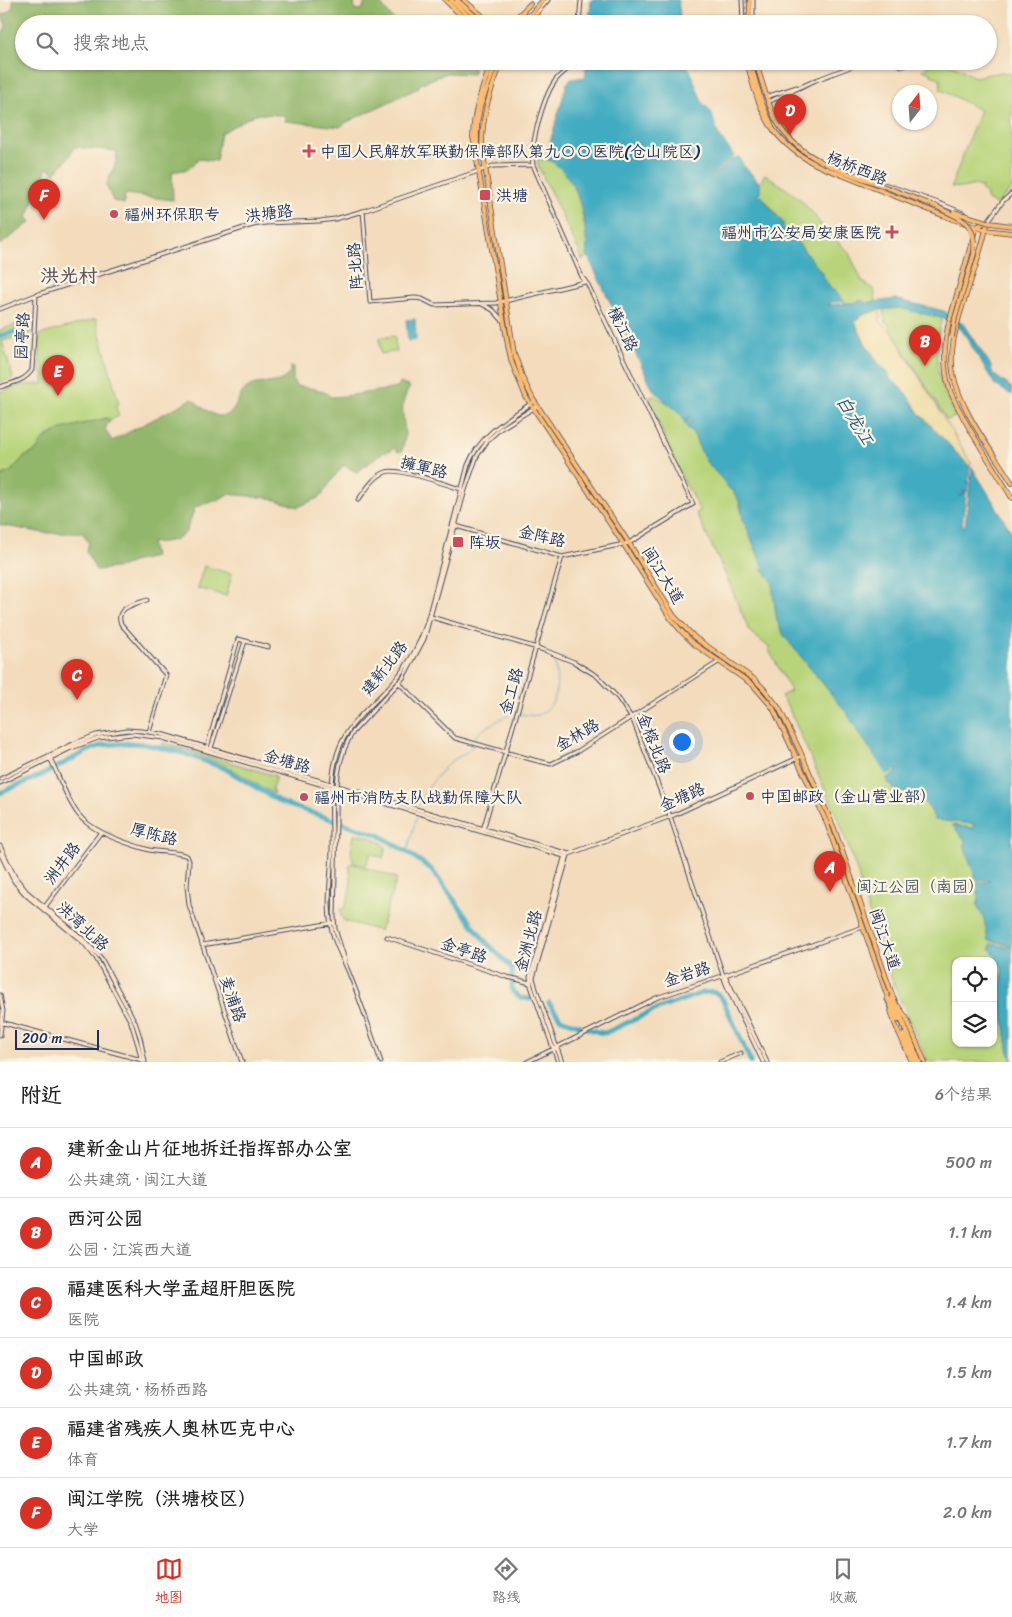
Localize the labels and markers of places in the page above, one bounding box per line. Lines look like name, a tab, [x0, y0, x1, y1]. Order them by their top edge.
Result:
pin: D	[774, 94, 806, 135]
place label: 中国人民解放军联勤保障部队第九〇〇医院(仓山院区)	[320, 137, 701, 166]
marker: 中国人民解放军联勤保障部队第九〇〇医院(仓山院区)	[302, 144, 316, 158]
pin: F	[28, 179, 60, 220]
place label: 洪塘	[496, 181, 528, 210]
marker: 洪塘	[478, 188, 492, 202]
place label: 福州环保职专	[124, 200, 220, 229]
marker: 福州环保职专	[108, 208, 120, 220]
place label: 福州市公安局安康医院	[721, 218, 881, 247]
marker: 福州市公安局安康医院	[885, 225, 899, 239]
pin: B	[909, 325, 941, 366]
pin: E	[42, 355, 74, 396]
place label: 阵坂	[469, 528, 501, 557]
marker: 阵坂	[451, 535, 465, 549]
pin: C	[61, 659, 93, 700]
place label: 中国邮政（金山营业部）	[760, 782, 936, 811]
place label: 福州市消防支队战勤保障大队	[314, 783, 522, 812]
marker: 中国邮政（金山营业部）	[744, 790, 756, 802]
marker: 福州市消防支队战勤保障大队	[298, 791, 310, 803]
pin: A	[814, 851, 846, 892]

